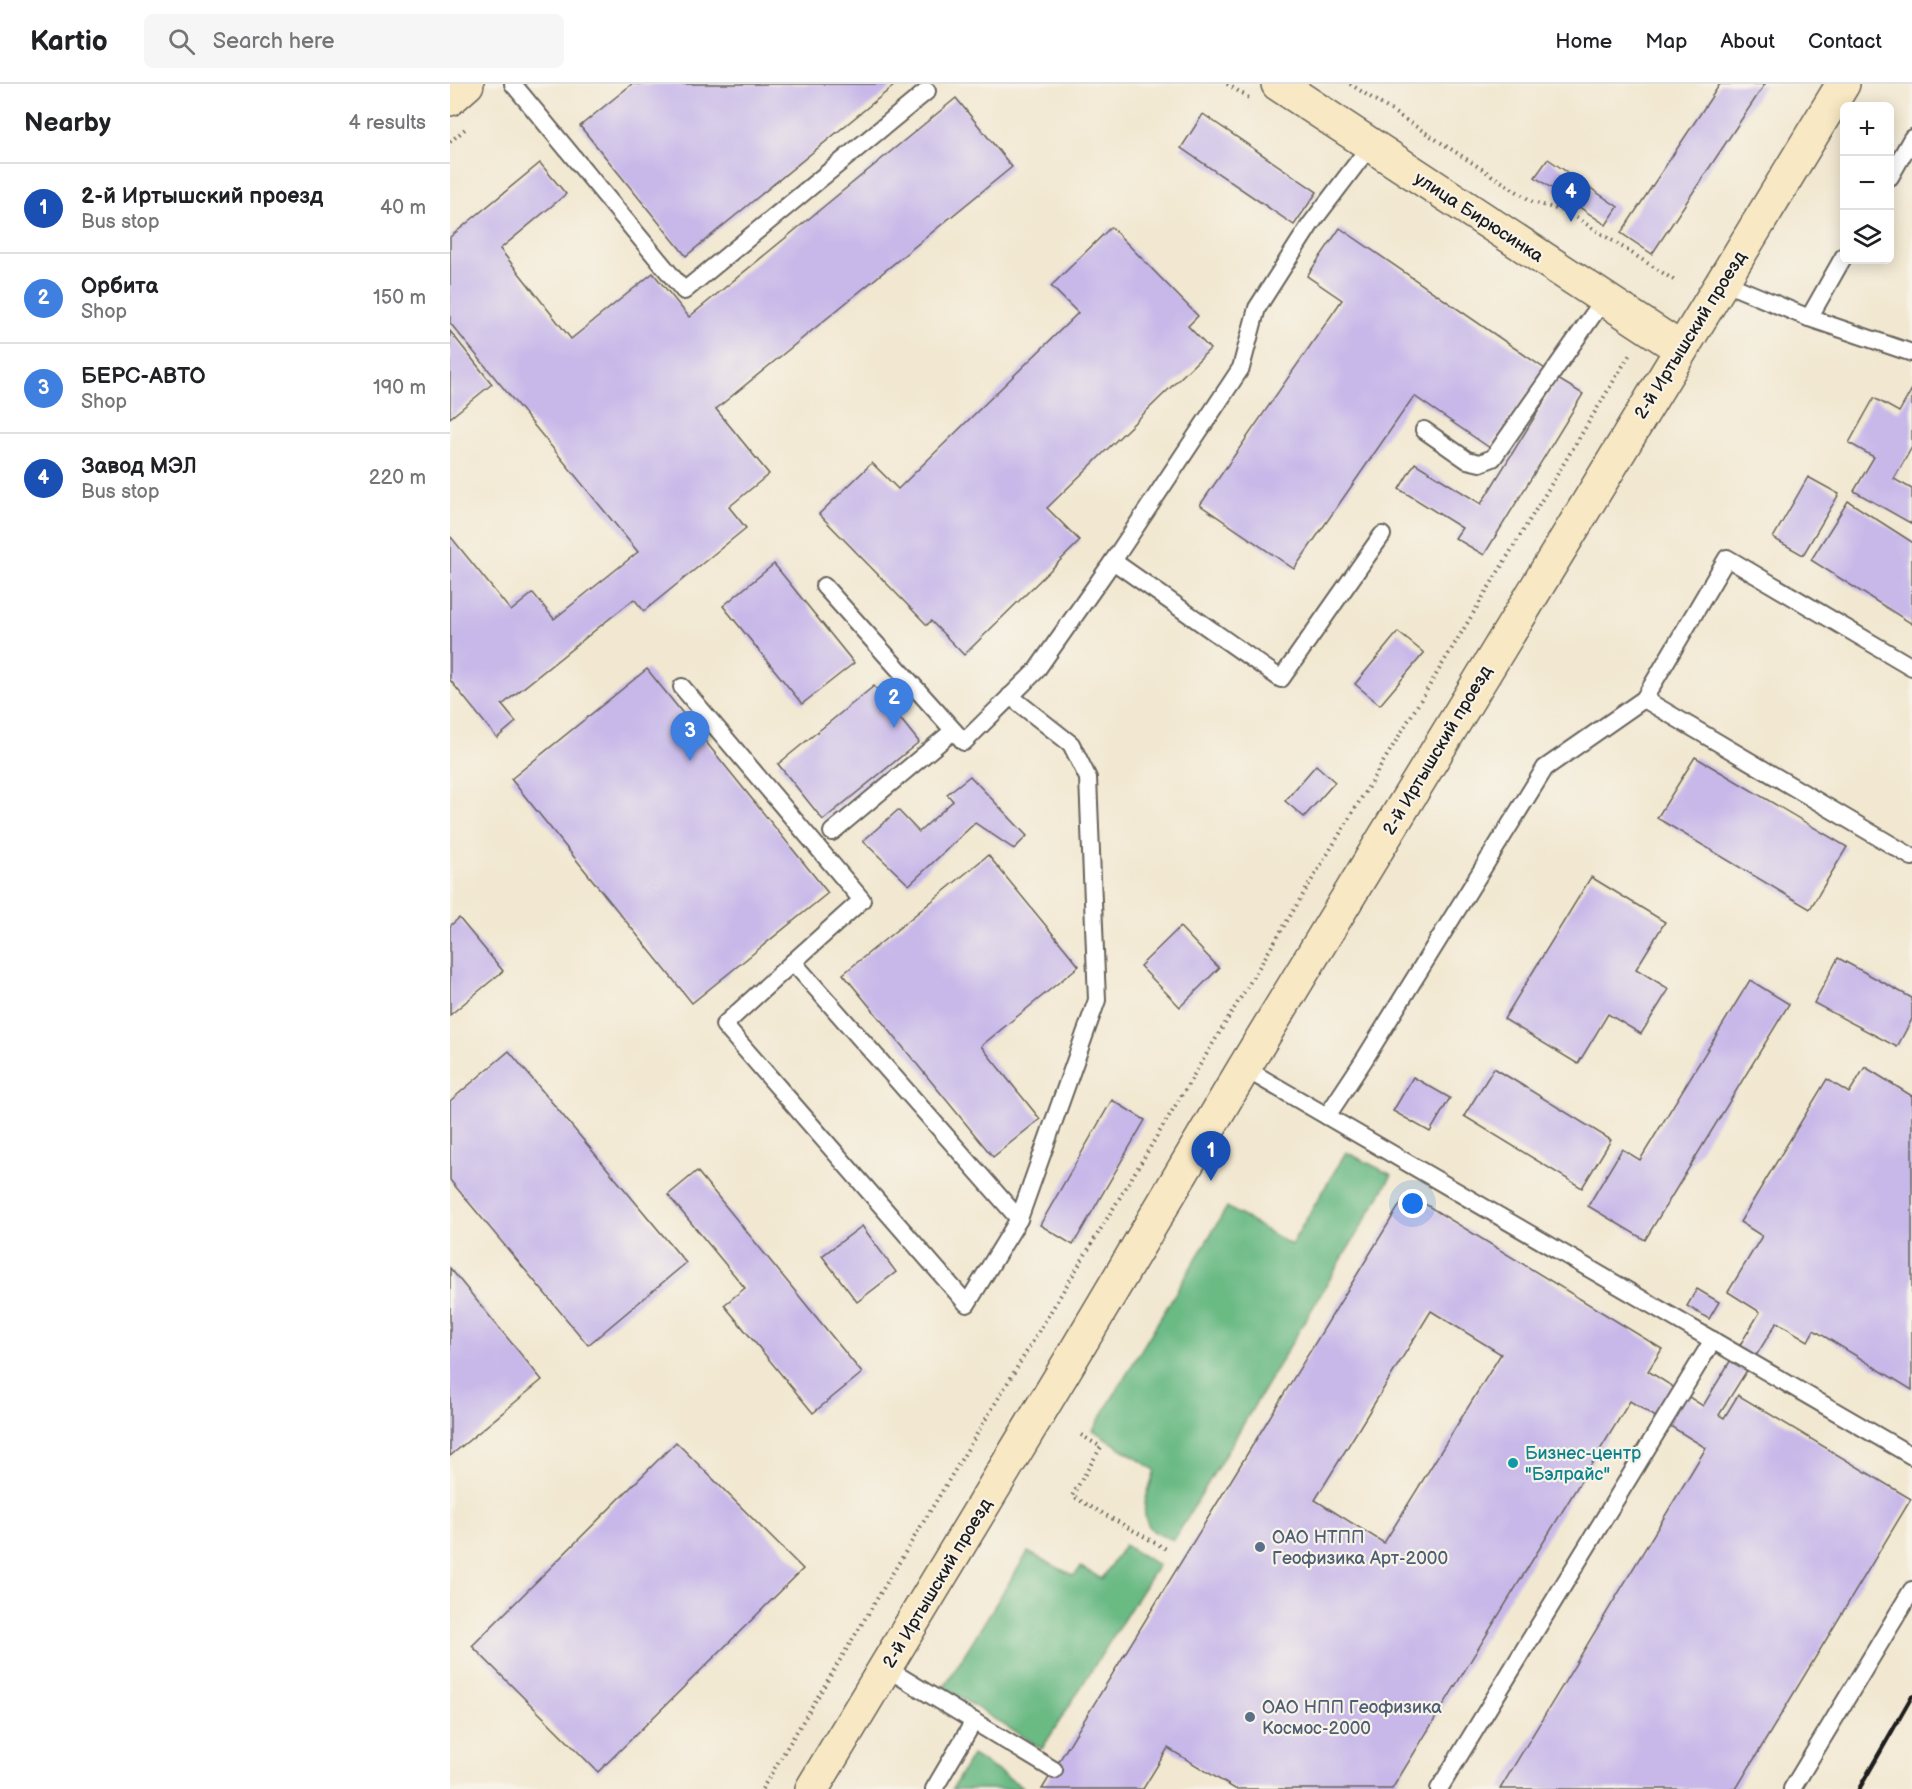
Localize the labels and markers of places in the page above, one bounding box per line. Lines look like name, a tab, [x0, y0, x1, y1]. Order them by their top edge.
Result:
pin: 4	[1552, 172, 1590, 222]
pin: 2	[874, 678, 914, 728]
pin: 3	[670, 712, 710, 761]
pin: 1	[1192, 1132, 1230, 1181]
place label: Бизнес-центр "Бэлрайс"	[1525, 1443, 1641, 1485]
marker: Бизнес-центр "Бэлрайс"	[1506, 1456, 1520, 1470]
place label: ОАО НТПП Геофизика Арт-2000	[1272, 1527, 1448, 1569]
marker: ОАО НТПП Геофизика Арт-2000	[1253, 1540, 1267, 1554]
place label: ОАО НПП Геофизика Космос-2000	[1262, 1697, 1442, 1739]
marker: ОАО НПП Геофизика Космос-2000	[1243, 1710, 1257, 1724]

